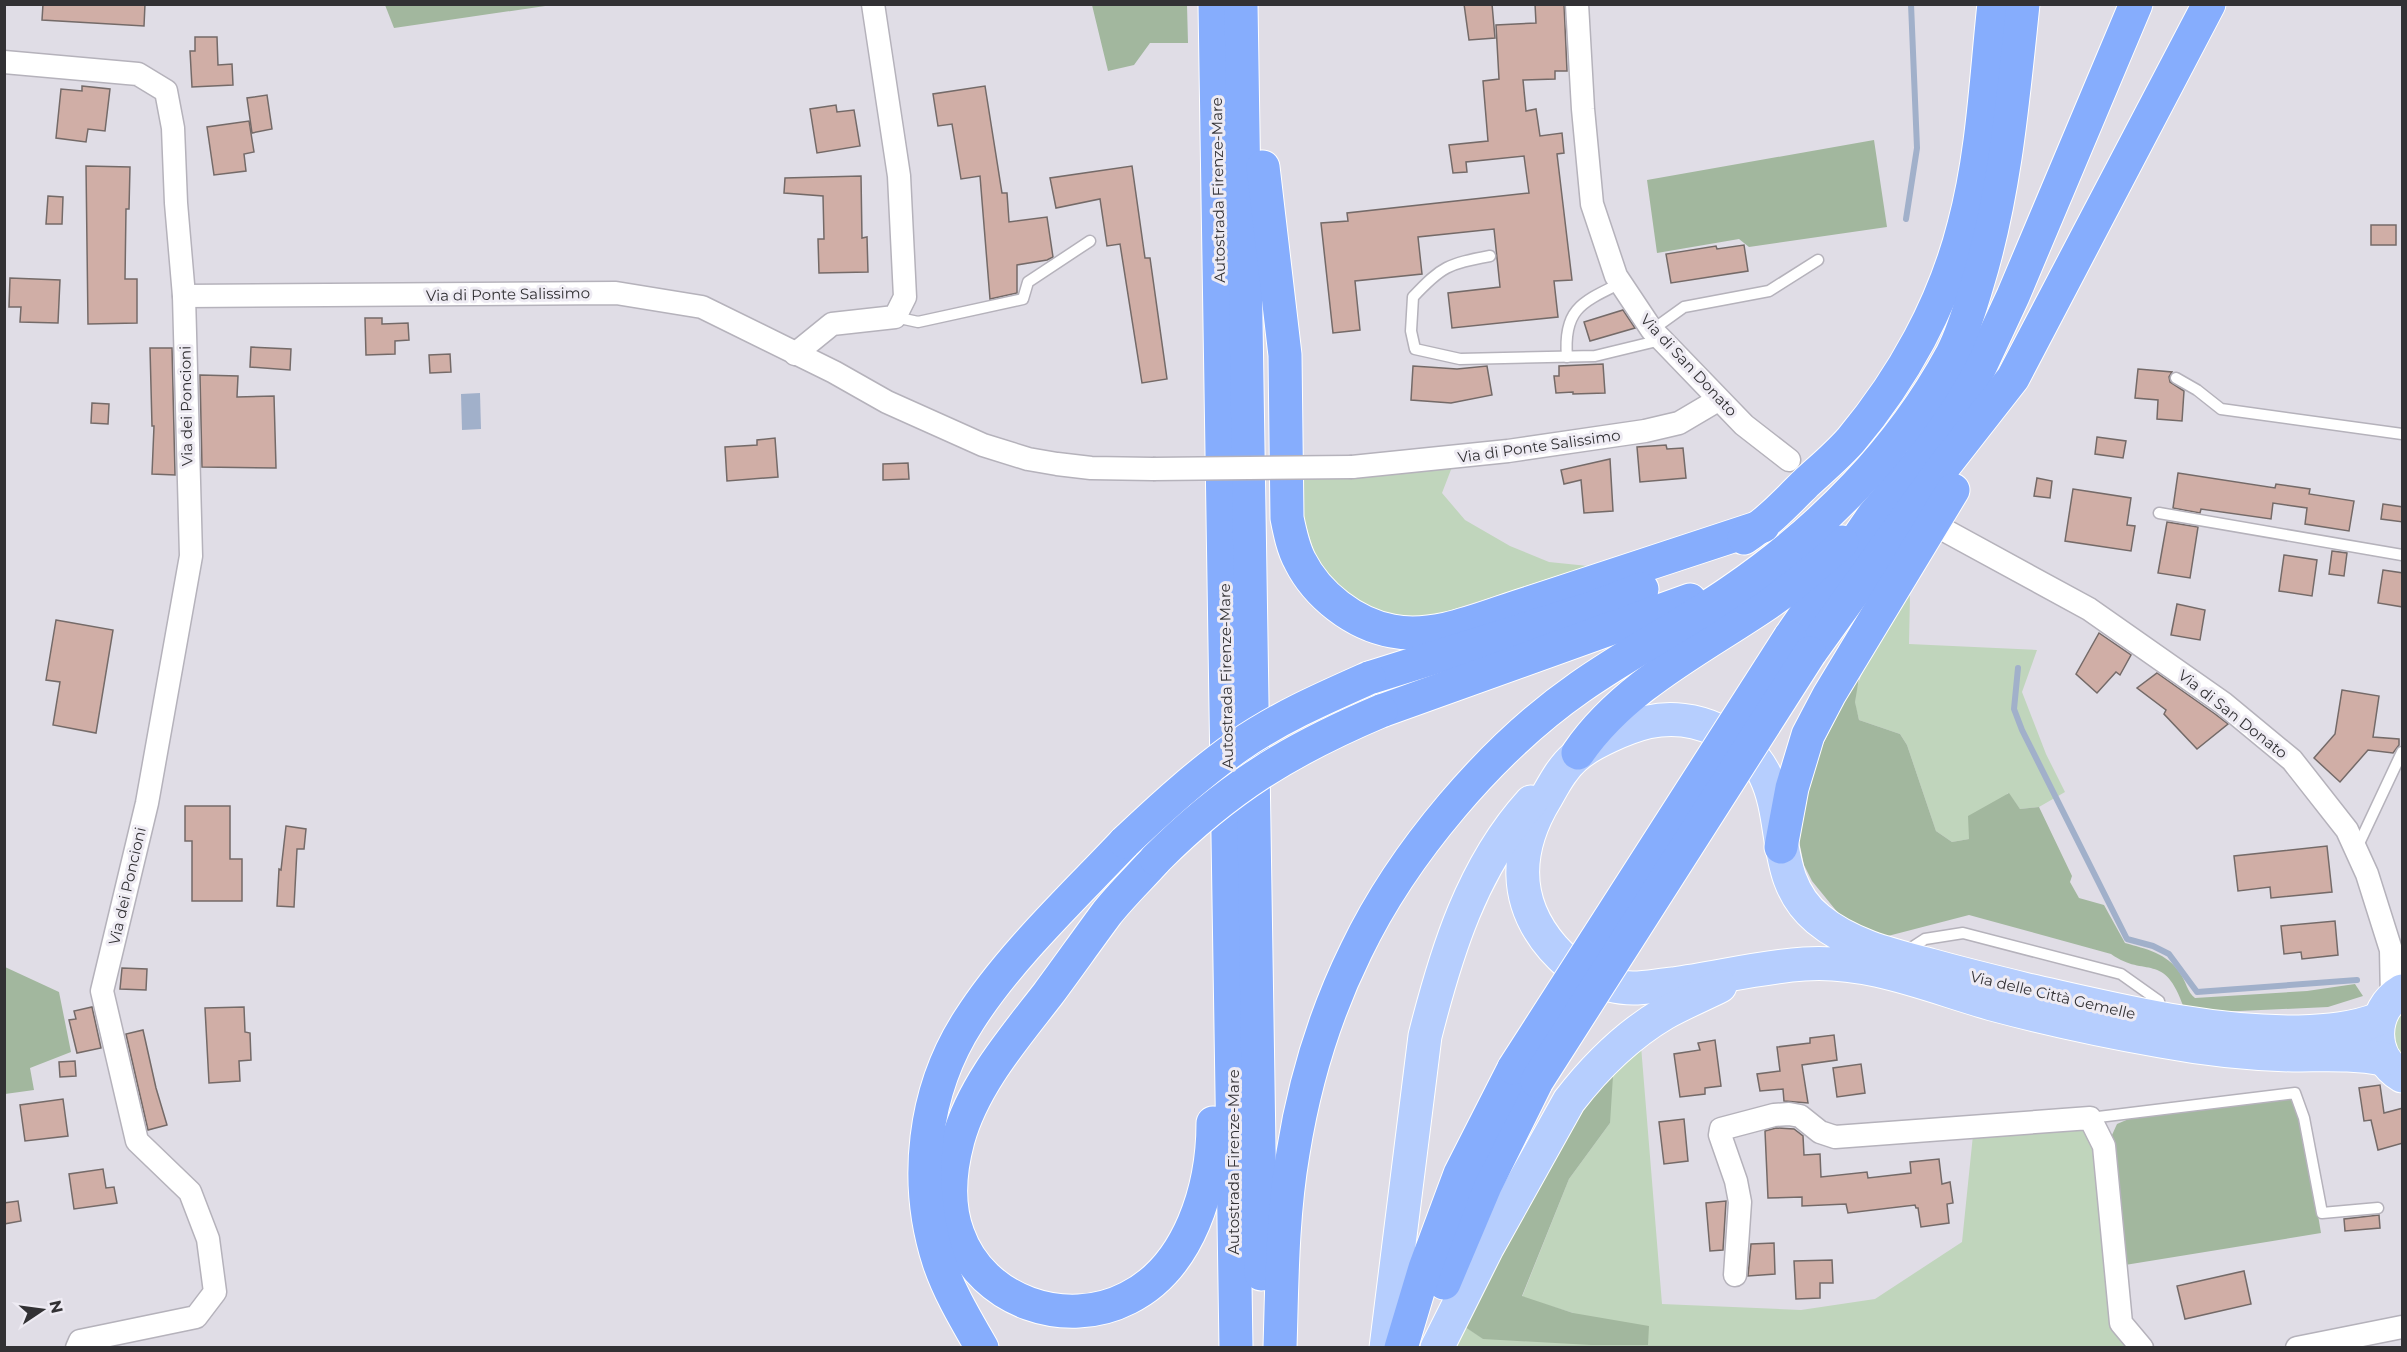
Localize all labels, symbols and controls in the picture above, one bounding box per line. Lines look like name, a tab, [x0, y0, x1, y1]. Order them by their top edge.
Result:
street label: Autostrada Firenze-Mare	[1207, 97, 1229, 283]
street label: Via di Ponte Salissimo	[426, 283, 590, 305]
street label: Via di San Donato	[1637, 310, 1741, 420]
street label: Via dei Poncioni	[175, 346, 197, 466]
street label: Via di Ponte Salissimo	[1456, 425, 1622, 467]
street label: Autostrada Firenze-Mare	[1215, 583, 1237, 769]
street label: Via di San Donato	[2175, 665, 2291, 763]
street label: Via dei Poncioni	[104, 825, 150, 947]
street label: Via delle Città Gemelle	[1968, 967, 2138, 1023]
street label: Autostrada Firenze-Mare	[1224, 1069, 1243, 1255]
north arrow	[12, 1280, 72, 1340]
text: N	[45, 1298, 67, 1315]

